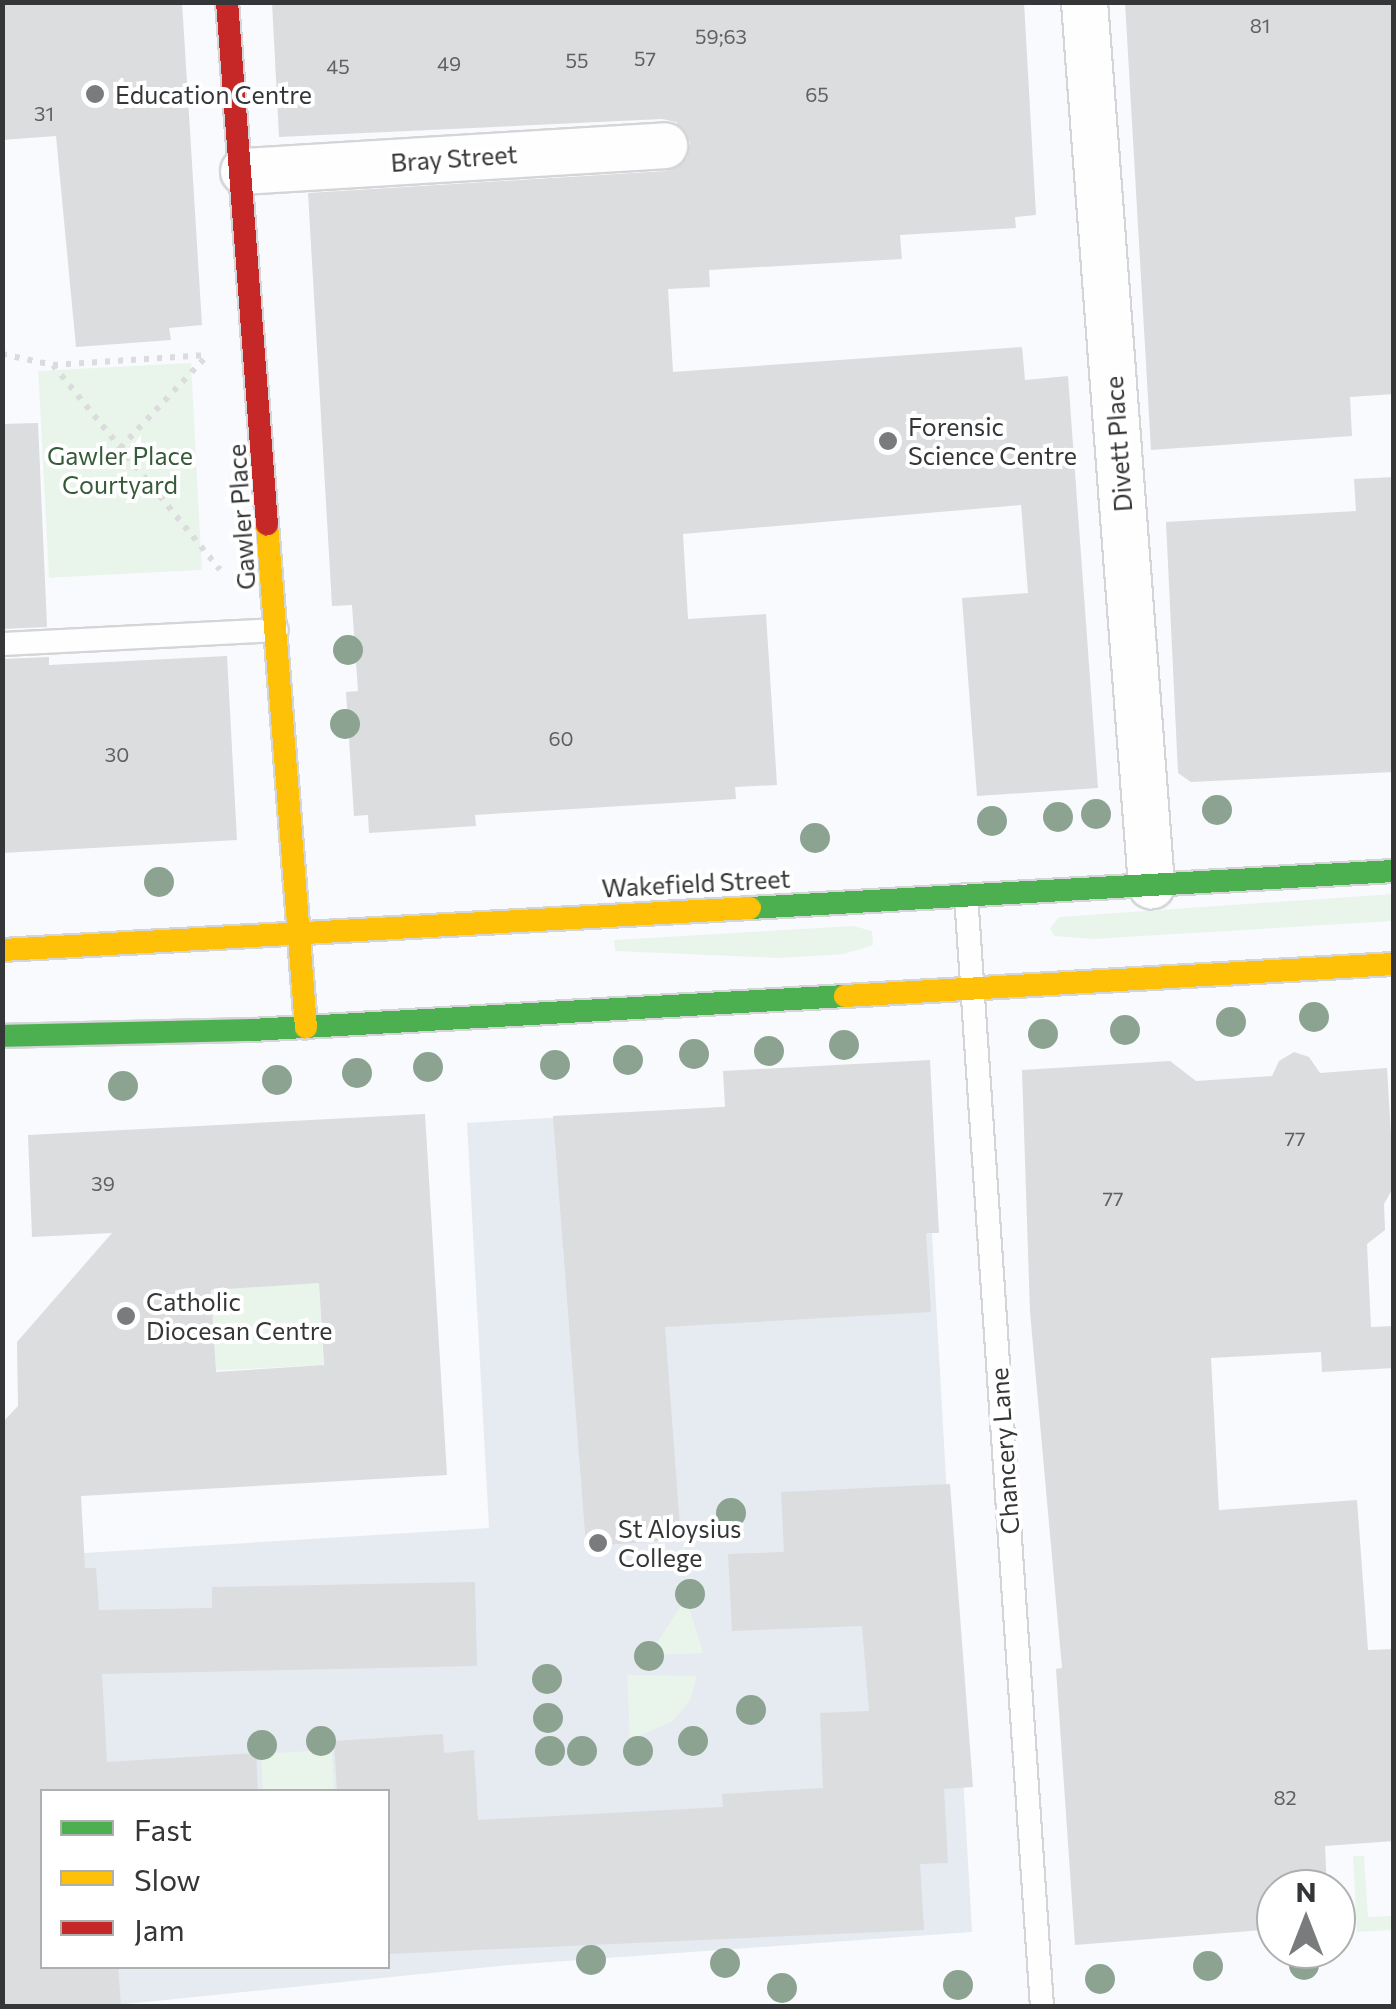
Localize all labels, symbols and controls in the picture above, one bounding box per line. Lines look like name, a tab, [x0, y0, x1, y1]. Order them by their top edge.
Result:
house number: 81	[1250, 13, 1270, 37]
house number: 59;63	[695, 24, 747, 48]
house number: 57	[634, 46, 656, 70]
house number: 55	[566, 48, 588, 72]
house number: 49	[437, 51, 461, 75]
house number: 45	[326, 54, 350, 78]
place label: Education Centre	[115, 79, 312, 109]
house number: 65	[805, 82, 829, 106]
marker: Education Centre	[84, 83, 106, 105]
house number: 31	[34, 101, 54, 125]
street label: Bray Street	[390, 139, 518, 177]
street label: Divett Place	[1098, 375, 1138, 513]
place label: Forensic Science Centre	[908, 412, 1077, 471]
marker: Forensic Science Centre	[877, 430, 899, 452]
park label: Gawler Place Courtyard	[47, 441, 193, 500]
street label: Gawler Place	[221, 443, 261, 591]
house number: 60	[548, 726, 574, 750]
house number: 30	[105, 742, 129, 766]
street label: Wakefield Street	[601, 863, 791, 903]
house number: 77	[1284, 1126, 1306, 1150]
house number: 39	[91, 1171, 115, 1195]
house number: 77	[1102, 1186, 1124, 1210]
place label: Catholic Diocesan Centre	[146, 1287, 333, 1346]
marker: Catholic Diocesan Centre	[115, 1305, 137, 1327]
street label: Chancery Lane	[983, 1367, 1025, 1535]
place label: St Aloysius College	[618, 1514, 741, 1573]
marker: St Aloysius College	[587, 1532, 609, 1554]
house number: 82	[1273, 1785, 1297, 1809]
legend	[40, 1789, 390, 1969]
text: Fast	[134, 1810, 192, 1847]
text: Slow	[134, 1860, 201, 1897]
north arrow	[1256, 1869, 1356, 1969]
text: N	[1296, 1874, 1317, 1908]
text: Jam	[134, 1910, 185, 1947]

